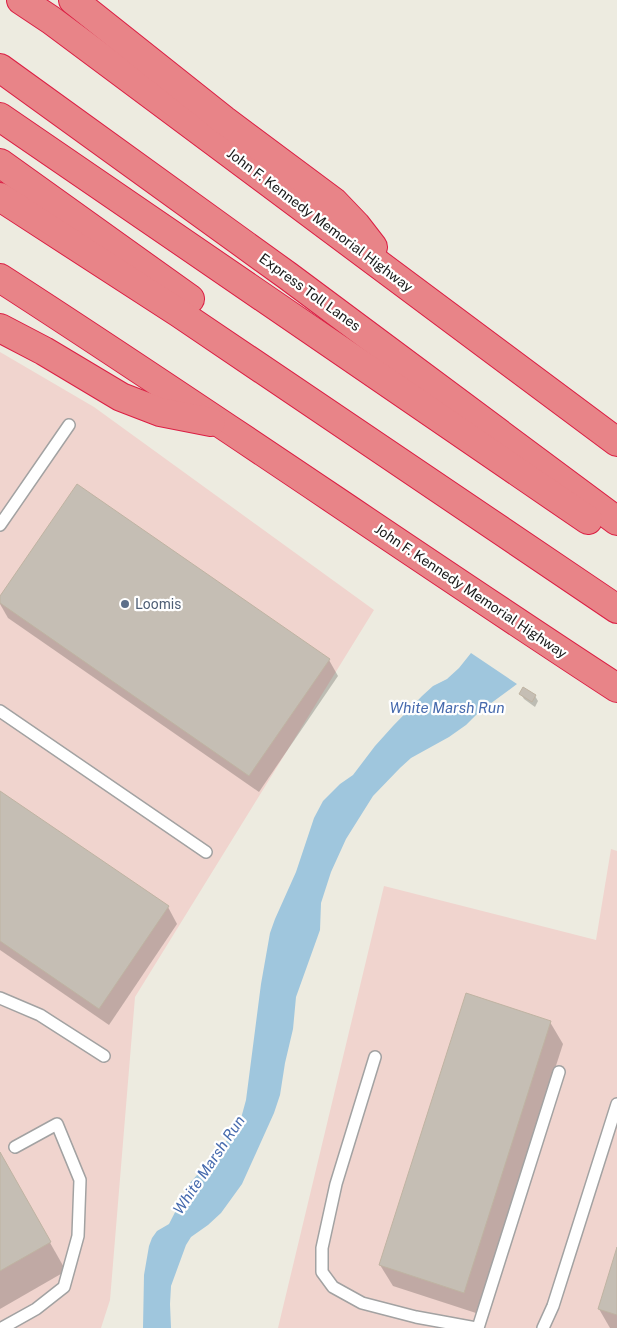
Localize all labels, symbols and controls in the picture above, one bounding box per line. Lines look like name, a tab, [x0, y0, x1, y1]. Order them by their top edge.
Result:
street label: John F. Kennedy Memorial Highway	[224, 145, 416, 295]
street label: Express Toll Lanes	[256, 250, 364, 334]
street label: John F. Kennedy Memorial Highway	[372, 521, 571, 662]
place label: Loomis	[135, 596, 181, 612]
marker: Loomis	[119, 598, 131, 610]
water label: White Marsh Run	[389, 699, 505, 716]
water label: White Marsh Run	[169, 1112, 248, 1217]

